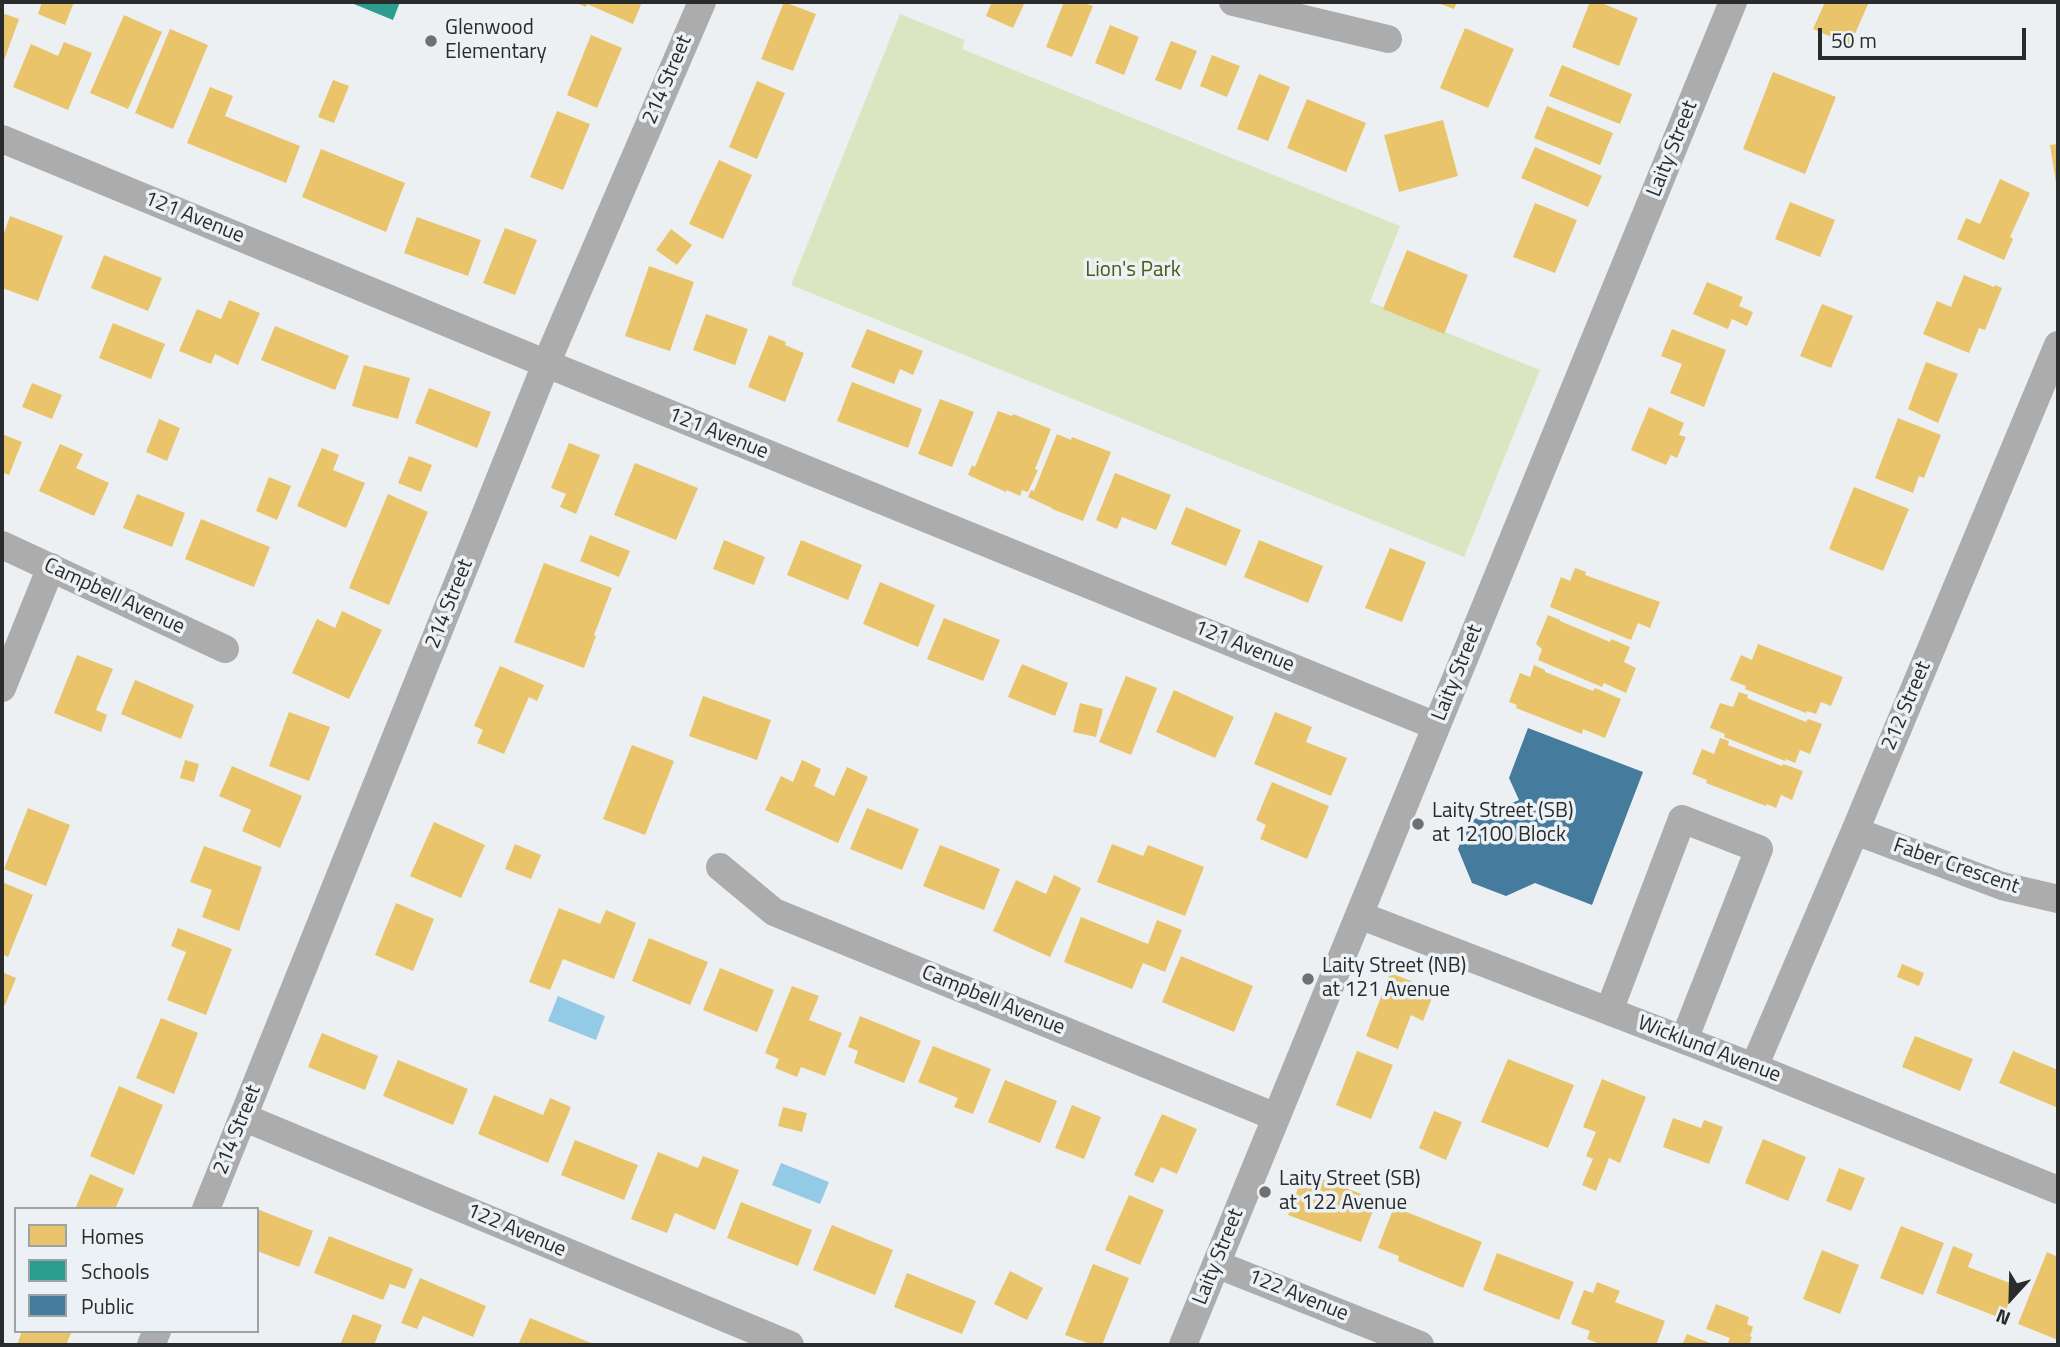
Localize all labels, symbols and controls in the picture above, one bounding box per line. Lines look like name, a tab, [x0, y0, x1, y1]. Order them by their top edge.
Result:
scale bar	[1822, 14, 2030, 58]
place label: Glenwood Elementary	[445, 16, 547, 66]
text: 50 m	[1831, 24, 1877, 56]
street label: 214 Street	[638, 32, 698, 128]
marker: Glenwood Elementary	[423, 33, 439, 49]
street label: Laity Street	[1642, 97, 1704, 201]
street label: 121 Avenue	[140, 187, 248, 249]
park label: Lion's Park	[1085, 258, 1181, 284]
street label: 121 Avenue	[664, 403, 772, 465]
street label: Campbell Avenue	[40, 553, 188, 641]
street label: 214 Street	[421, 556, 479, 652]
street label: 121 Avenue	[1190, 616, 1298, 678]
street label: Laity Street	[1427, 621, 1489, 725]
street label: 212 Street	[1877, 658, 1937, 754]
place label: Laity Street (SB) at 12100 Block	[1432, 799, 1573, 849]
marker: Laity Street (SB) at 12100 Block	[1410, 816, 1426, 832]
street label: Faber Crescent	[1890, 834, 2022, 900]
place label: Laity Street (NB) at 121 Avenue	[1322, 954, 1466, 1004]
street label: Campbell Avenue	[918, 961, 1068, 1041]
marker: Laity Street (NB) at 121 Avenue	[1300, 971, 1316, 987]
street label: Wicklund Avenue	[1634, 1011, 1784, 1089]
street label: 214 Street	[209, 1082, 267, 1178]
place label: Laity Street (SB) at 122 Avenue	[1279, 1167, 1420, 1217]
marker: Laity Street (SB) at 122 Avenue	[1257, 1184, 1273, 1200]
street label: 122 Avenue	[462, 1199, 570, 1263]
street label: Laity Street	[1188, 1205, 1250, 1309]
legend	[14, 1207, 259, 1333]
text: Homes	[81, 1220, 144, 1252]
text: Schools	[81, 1255, 150, 1287]
north arrow	[1976, 1263, 2046, 1333]
street label: 122 Avenue	[1244, 1265, 1352, 1327]
text: Public	[81, 1290, 134, 1322]
text: N	[1991, 1302, 2014, 1334]

